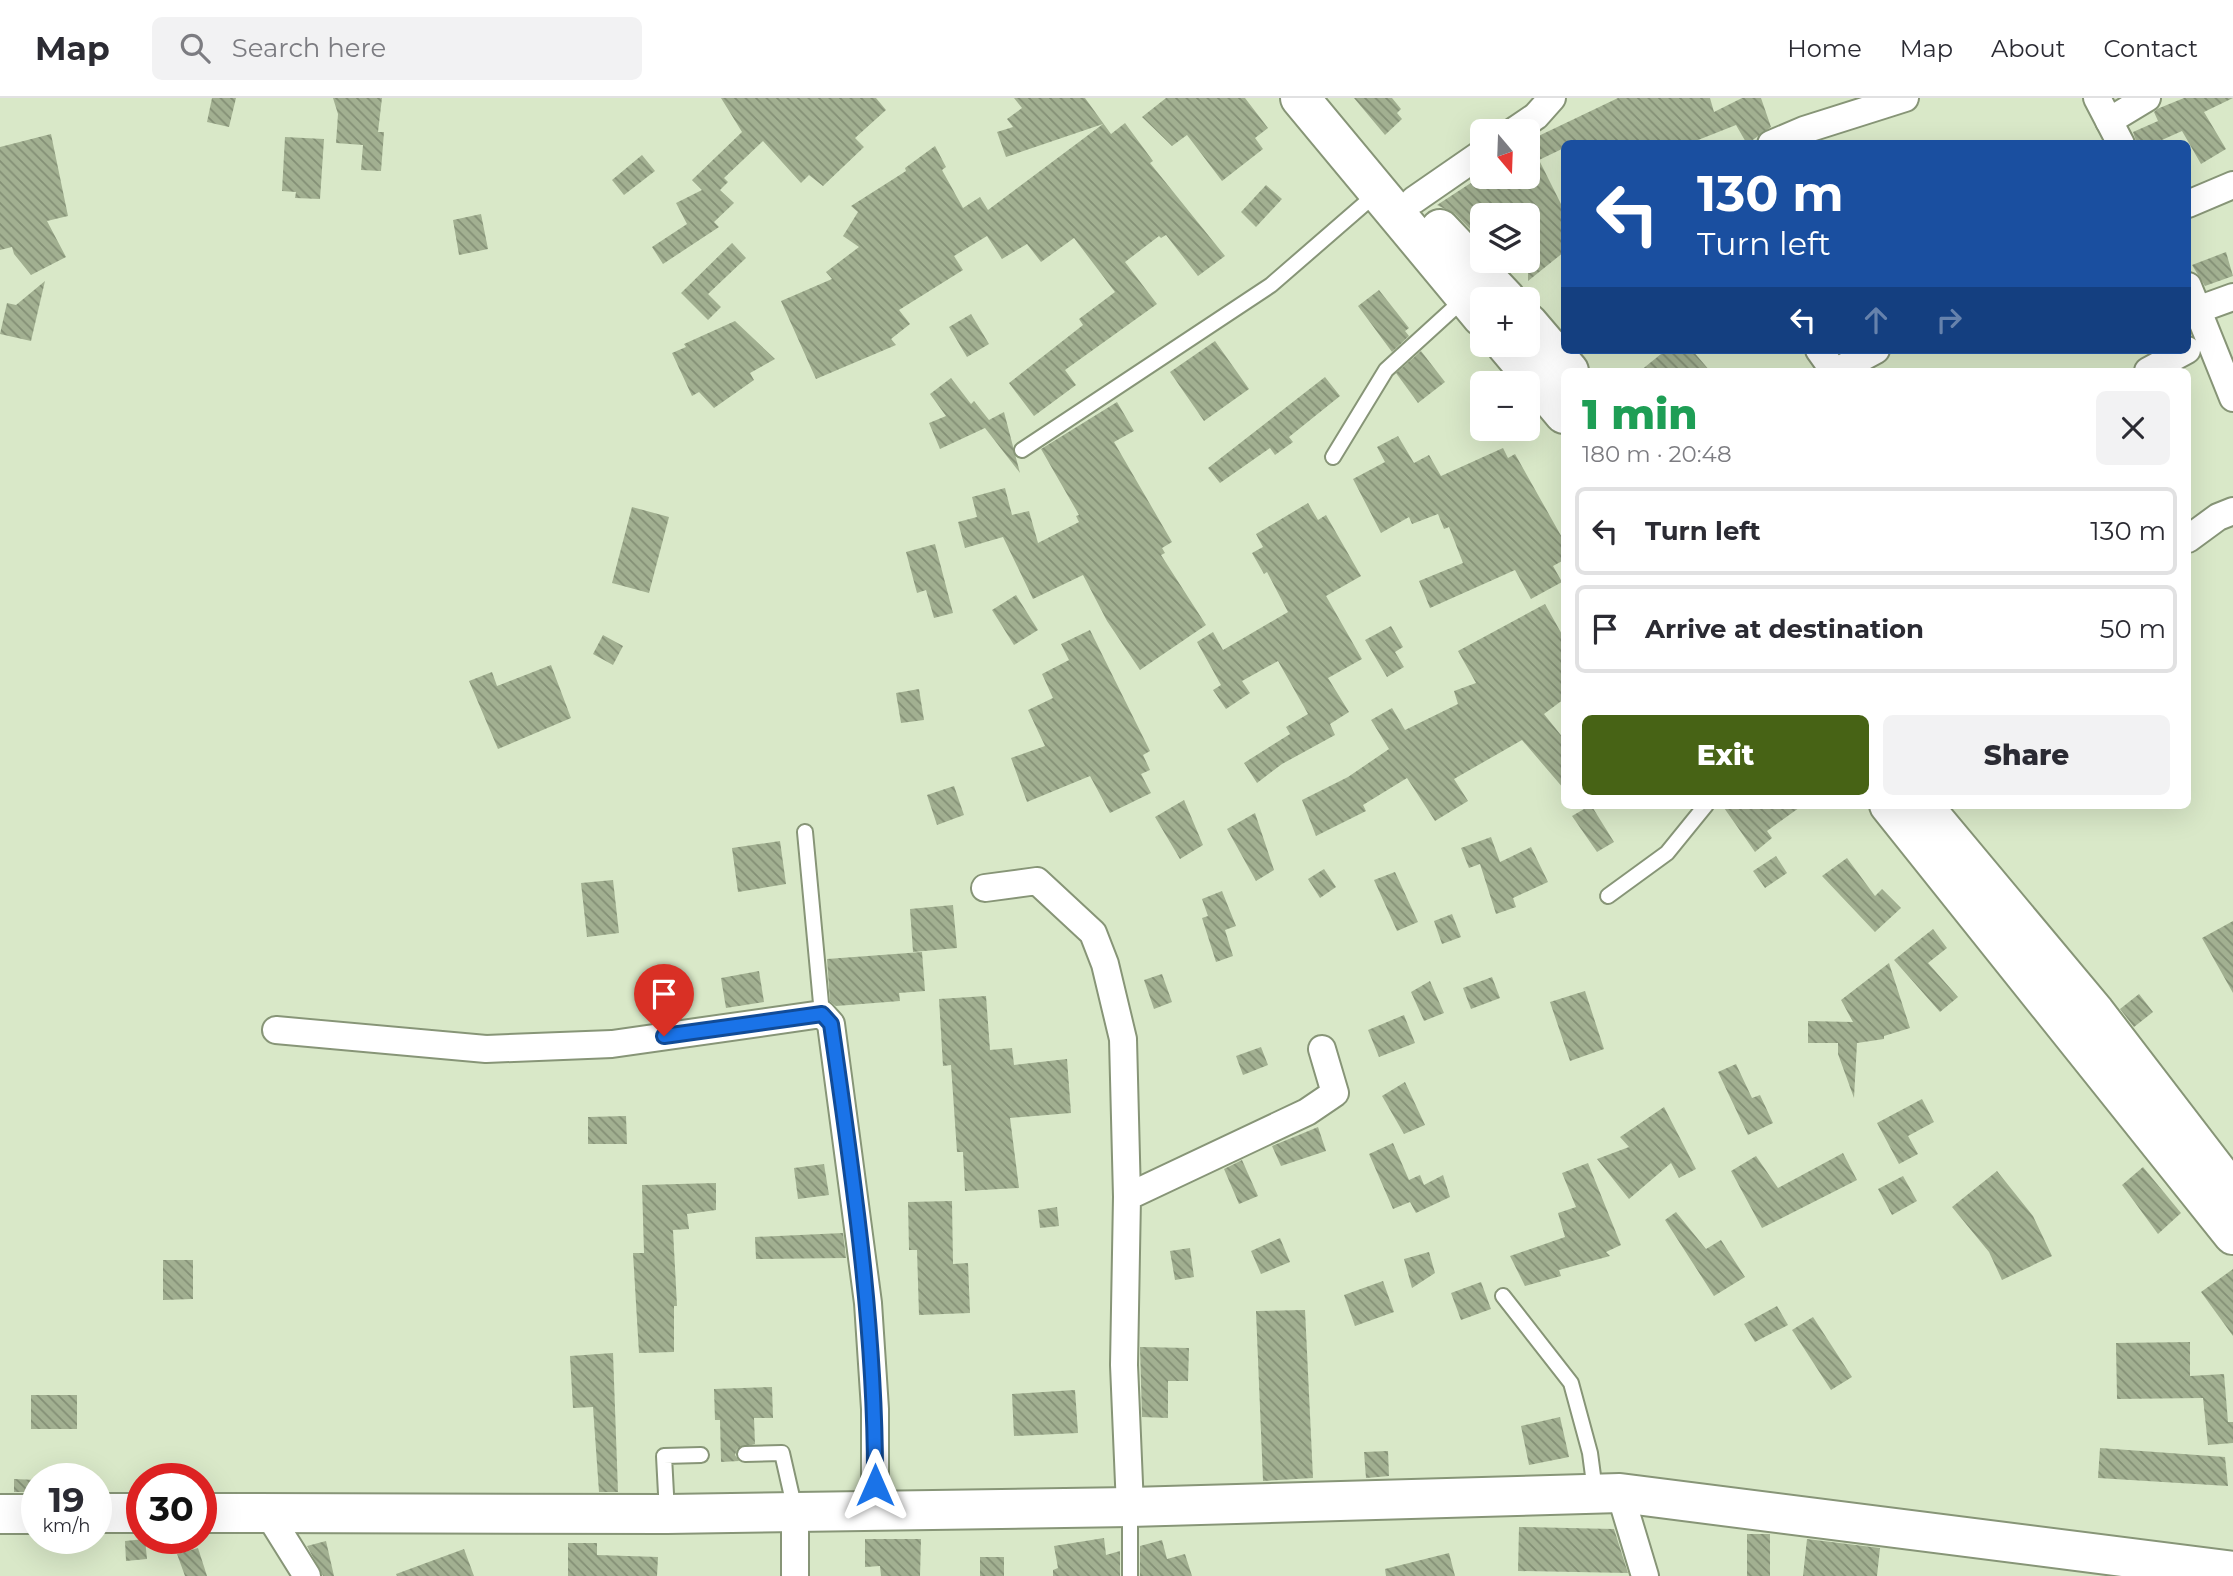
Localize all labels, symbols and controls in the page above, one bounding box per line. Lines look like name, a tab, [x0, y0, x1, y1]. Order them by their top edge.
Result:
search box	[152, 17, 642, 80]
text: Map	[35, 28, 110, 68]
icon: search	[176, 29, 214, 67]
text: Search here	[232, 32, 386, 64]
text: Home	[1787, 34, 1862, 63]
text: Map	[1900, 34, 1953, 63]
text: About	[1991, 34, 2065, 63]
text: Contact	[2103, 34, 2198, 63]
north arrow	[1470, 119, 1540, 189]
map controls	[1470, 119, 1540, 441]
text: 130 m	[1697, 164, 1844, 223]
icon: left	[1582, 168, 1673, 259]
button: layers	[1470, 203, 1540, 273]
text: Turn left	[1697, 224, 1831, 263]
button: +	[1470, 287, 1540, 357]
icon: left	[1784, 301, 1822, 339]
icon: ahead	[1857, 301, 1895, 339]
icon: right	[1930, 301, 1968, 339]
button: −	[1470, 371, 1540, 441]
text: 1 min	[1582, 388, 1698, 440]
button: close	[2096, 391, 2170, 465]
text: 180 m · 20:48	[1582, 440, 1732, 468]
icon: left	[1586, 512, 1624, 550]
text: Turn left	[1645, 515, 1761, 547]
text: 130 m	[2090, 515, 2166, 547]
icon: arrive	[1586, 610, 1624, 648]
text: Arrive at destination	[1645, 613, 1924, 645]
text: 50 m	[2100, 613, 2166, 645]
button: Exit	[1582, 715, 1869, 795]
button: Share	[1883, 715, 2170, 795]
pin	[634, 964, 694, 1036]
icon: arrive	[645, 975, 683, 1013]
position arrow	[838, 1448, 912, 1522]
speed limit sign: 30	[126, 1463, 217, 1554]
text: 19	[48, 1478, 85, 1521]
text: km/h	[42, 1515, 91, 1537]

